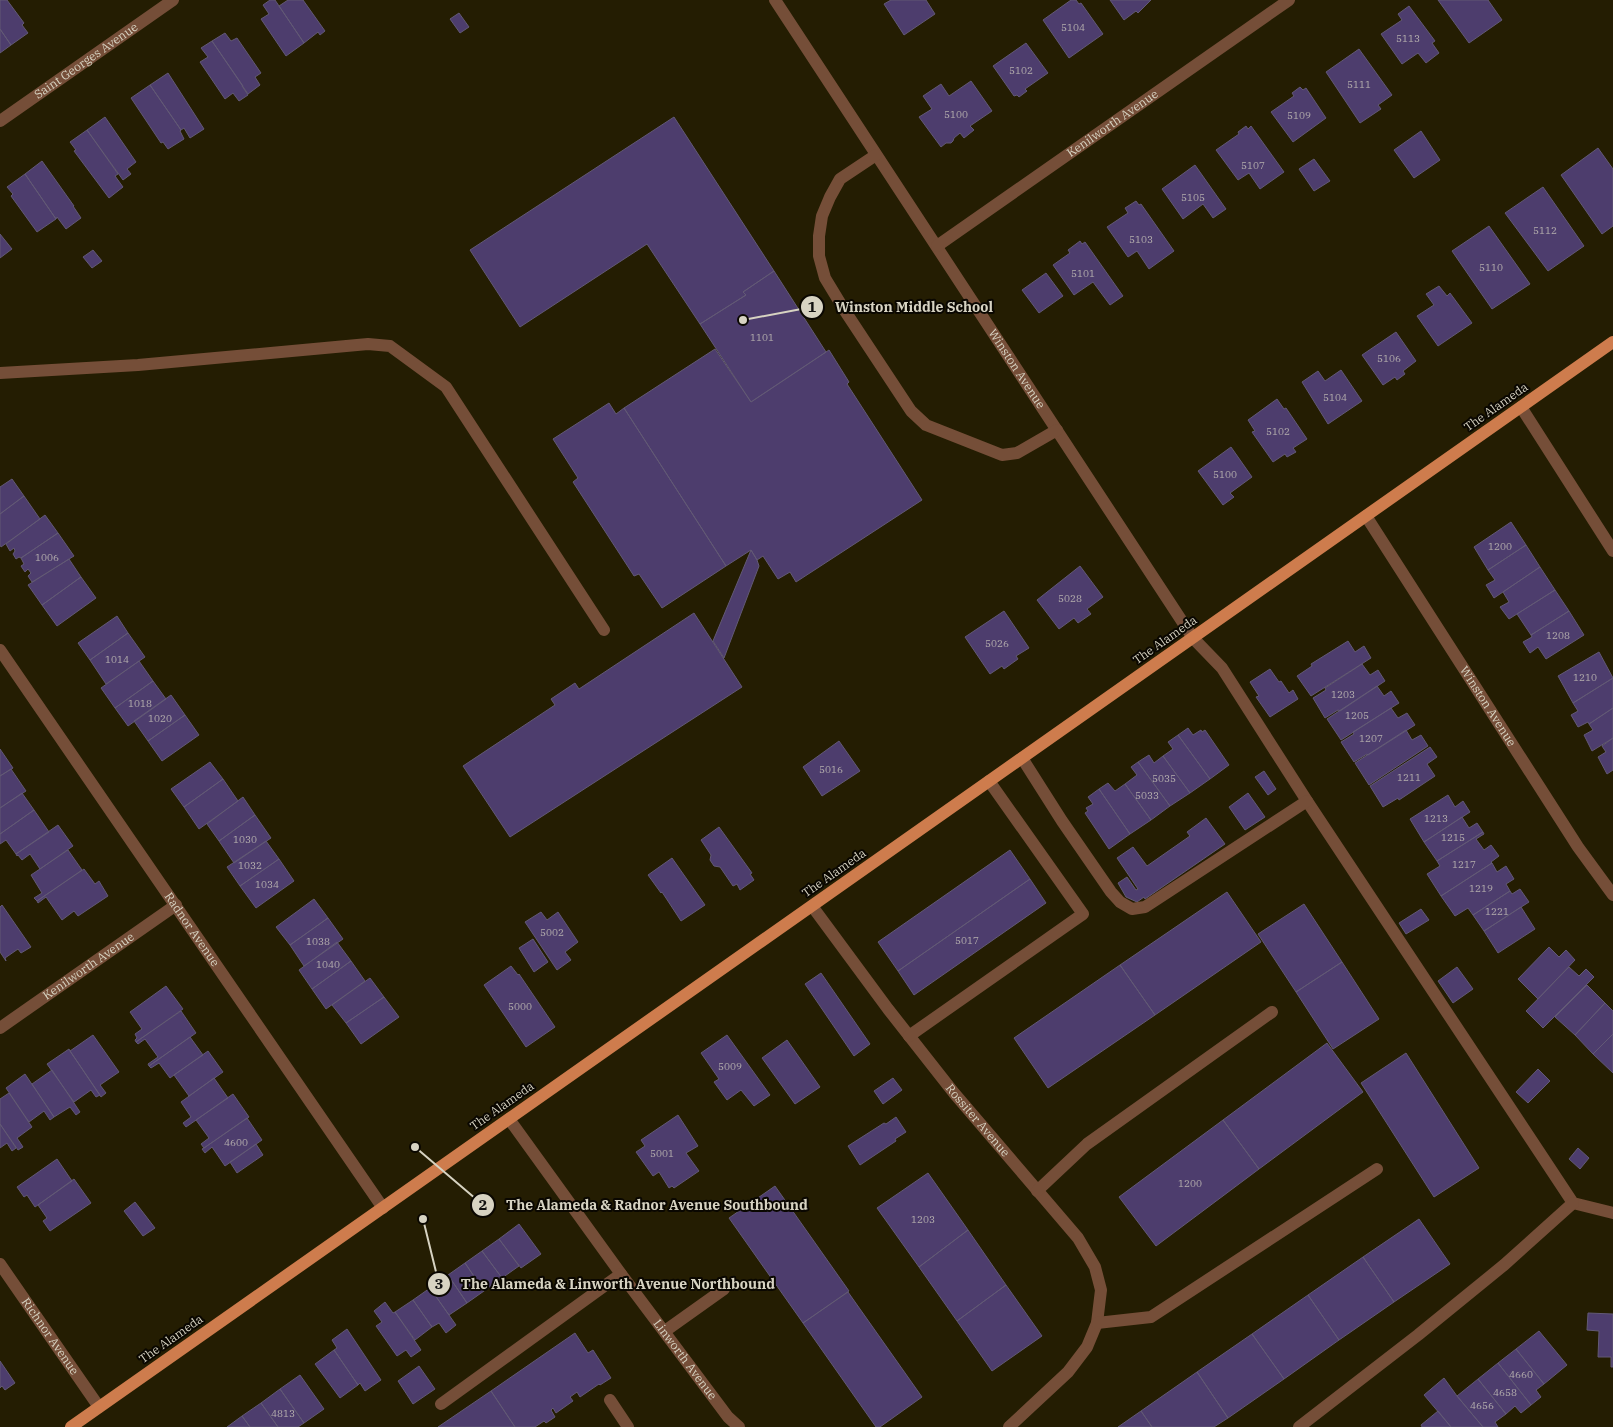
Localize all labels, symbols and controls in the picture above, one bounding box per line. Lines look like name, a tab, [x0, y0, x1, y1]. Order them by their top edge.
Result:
street label: Saint Georges Avenue	[31, 19, 140, 102]
house number: 5104	[1061, 21, 1085, 34]
house number: 5113	[1396, 32, 1420, 45]
house number: 5102	[1009, 64, 1033, 77]
house number: 5111	[1347, 78, 1371, 91]
street label: Kenilworth Avenue	[1064, 86, 1161, 160]
house number: 5100	[944, 108, 968, 121]
house number: 5109	[1287, 109, 1311, 122]
house number: 5107	[1241, 159, 1265, 172]
house number: 5105	[1181, 191, 1205, 204]
house number: 5112	[1533, 224, 1557, 237]
house number: 5103	[1129, 233, 1153, 246]
house number: 5110	[1479, 261, 1503, 274]
house number: 5101	[1071, 267, 1095, 280]
callout: Winston Middle School	[799, 292, 1003, 321]
text: 1	[807, 297, 817, 316]
text: Winston Middle School	[835, 298, 993, 316]
street label: Winston Avenue	[986, 326, 1049, 411]
house number: 1101	[750, 331, 774, 344]
house number: 5106	[1377, 352, 1401, 365]
street label: The Alameda	[1461, 379, 1531, 434]
house number: 5104	[1323, 391, 1347, 404]
house number: 5102	[1266, 425, 1290, 438]
house number: 5100	[1213, 468, 1237, 481]
house number: 1200	[1488, 540, 1512, 553]
house number: 1006	[35, 551, 59, 564]
house number: 5028	[1058, 592, 1082, 605]
street label: The Alameda	[1130, 612, 1200, 667]
house number: 1208	[1546, 629, 1570, 642]
house number: 5026	[985, 637, 1009, 650]
house number: 1014	[105, 653, 129, 666]
street label: Winston Avenue	[1457, 663, 1520, 749]
house number: 1210	[1573, 671, 1597, 684]
house number: 1203	[1331, 688, 1355, 701]
house number: 1018	[128, 697, 152, 710]
house number: 1205	[1345, 709, 1369, 722]
house number: 1020	[148, 712, 172, 725]
house number: 1207	[1359, 732, 1383, 745]
house number: 5016	[819, 763, 843, 776]
house number: 1211	[1397, 771, 1421, 784]
house number: 5035	[1152, 772, 1176, 785]
house number: 5033	[1135, 789, 1159, 802]
house number: 1213	[1424, 812, 1448, 825]
house number: 1215	[1441, 831, 1465, 844]
house number: 1030	[233, 833, 257, 846]
street label: The Alameda	[799, 845, 869, 900]
house number: 1217	[1452, 858, 1476, 871]
house number: 1032	[238, 859, 262, 872]
house number: 1034	[255, 878, 279, 891]
house number: 1219	[1469, 882, 1493, 895]
street label: Radnor Avenue	[162, 889, 223, 969]
house number: 1221	[1485, 905, 1509, 918]
house number: 5002	[540, 926, 564, 939]
street label: Kenilworth Avenue	[40, 929, 137, 1003]
house number: 5017	[955, 934, 979, 947]
house number: 1038	[306, 935, 330, 948]
house number: 1040	[316, 958, 340, 971]
house number: 5000	[508, 1000, 532, 1013]
house number: 5009	[718, 1060, 742, 1073]
street label: The Alameda	[467, 1078, 537, 1133]
street label: Rossiter Avenue	[943, 1081, 1013, 1160]
house number: 4600	[224, 1136, 248, 1149]
house number: 5001	[650, 1147, 674, 1160]
house number: 1200	[1178, 1177, 1202, 1190]
callout: The Alameda & Radnor Avenue Southbound	[471, 1191, 818, 1220]
text: 2	[478, 1195, 488, 1214]
text: The Alameda & Radnor Avenue Southbound	[506, 1196, 808, 1214]
house number: 1203	[911, 1213, 935, 1226]
callout: The Alameda & Linworth Avenue Northbound	[426, 1270, 786, 1299]
text: 3	[434, 1274, 444, 1293]
text: The Alameda & Linworth Avenue Northbound	[461, 1275, 775, 1293]
street label: Richnor Avenue	[19, 1295, 82, 1377]
street label: The Alameda	[136, 1311, 206, 1366]
street label: Linworth Avenue	[650, 1316, 720, 1402]
house number: 4660	[1509, 1368, 1533, 1381]
house number: 4658	[1493, 1386, 1517, 1399]
house number: 4656	[1470, 1399, 1494, 1412]
house number: 4813	[271, 1407, 295, 1420]

